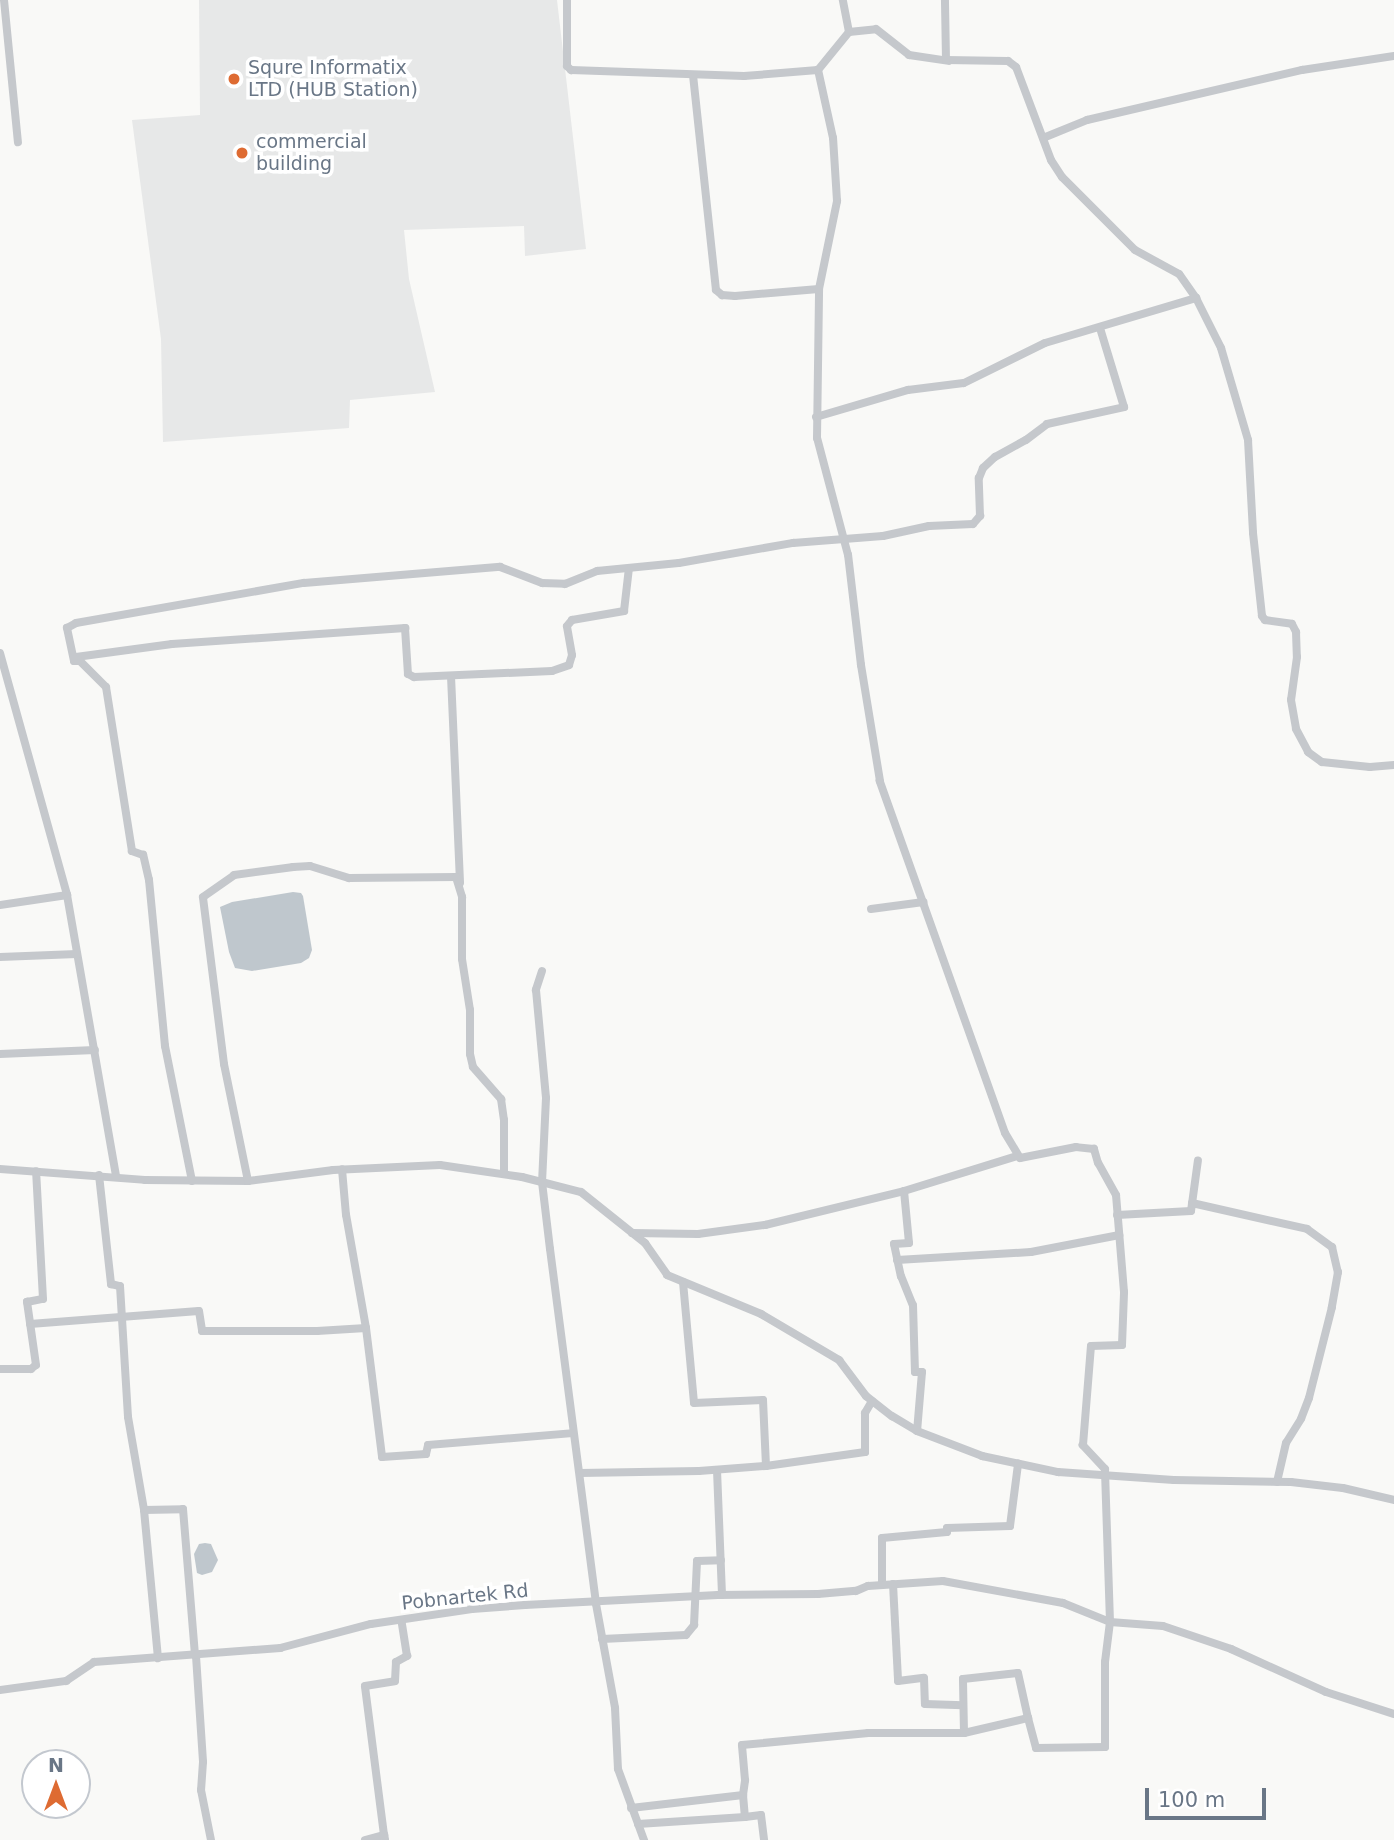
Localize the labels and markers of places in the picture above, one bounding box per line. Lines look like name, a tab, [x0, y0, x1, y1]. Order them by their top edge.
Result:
place label: Squre Informatix LTD (HUB Station)	[248, 57, 418, 101]
marker: Squre Informatix LTD (HUB Station)	[226, 71, 242, 87]
place label: commercial building	[256, 131, 367, 175]
marker: commercial building	[234, 145, 250, 161]

